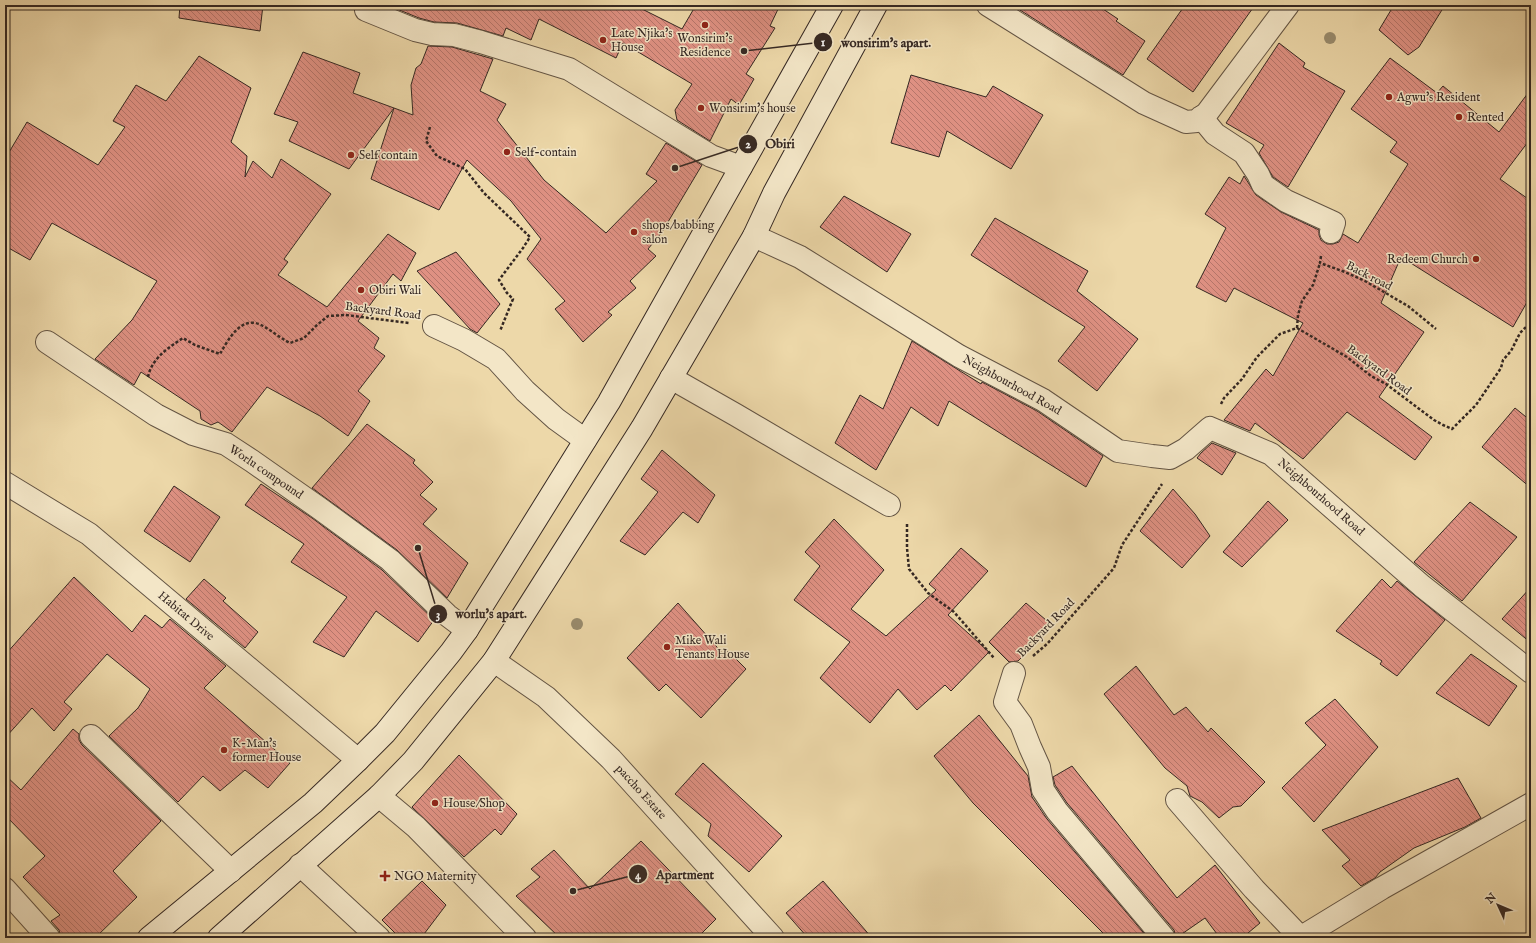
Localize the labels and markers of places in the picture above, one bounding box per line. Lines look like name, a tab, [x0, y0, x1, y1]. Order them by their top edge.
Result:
marker: Wonsirim's Residence	[700, 20, 710, 30]
place label: Late Njika's House	[611, 26, 672, 55]
callout: wonsirim's apart.	[813, 30, 939, 55]
place label: Wonsirim's Residence	[677, 31, 733, 60]
marker: Late Njika's House	[598, 35, 608, 45]
place label: Agwu's Resident	[1396, 90, 1480, 105]
marker: Agwu's Resident	[1384, 92, 1394, 102]
place label: Wonsirim's house	[709, 101, 796, 116]
marker: Wonsirim's house	[696, 103, 706, 113]
place label: Rented	[1467, 110, 1505, 125]
marker: Rented	[1454, 112, 1464, 122]
callout: Obiri	[738, 131, 803, 156]
place label: Self-contain	[515, 145, 577, 160]
marker: Self-contain	[502, 147, 512, 157]
place label: Self contain	[359, 148, 418, 163]
marker: Self contain	[346, 150, 356, 160]
place label: shops/babbing salon	[642, 218, 715, 247]
marker: shops/babbing salon	[629, 227, 639, 237]
place label: Redeem Church	[1387, 252, 1469, 267]
marker: Redeem Church	[1471, 254, 1481, 264]
place label: Obiri Wali	[369, 283, 421, 298]
marker: Obiri Wali	[356, 285, 366, 295]
callout: worlu's apart.	[428, 601, 535, 626]
place label: Mike Wali Tenants House	[675, 633, 750, 662]
marker: Mike Wali Tenants House	[662, 642, 672, 652]
place label: K-Man's former House	[232, 736, 302, 765]
marker: K-Man's former House	[219, 745, 229, 755]
place label: House/Shop	[443, 796, 506, 812]
marker: House/Shop	[430, 798, 440, 808]
callout: Apartment	[628, 862, 722, 887]
place label: NGO Maternity	[394, 869, 477, 884]
marker: NGO Maternity	[379, 870, 391, 882]

